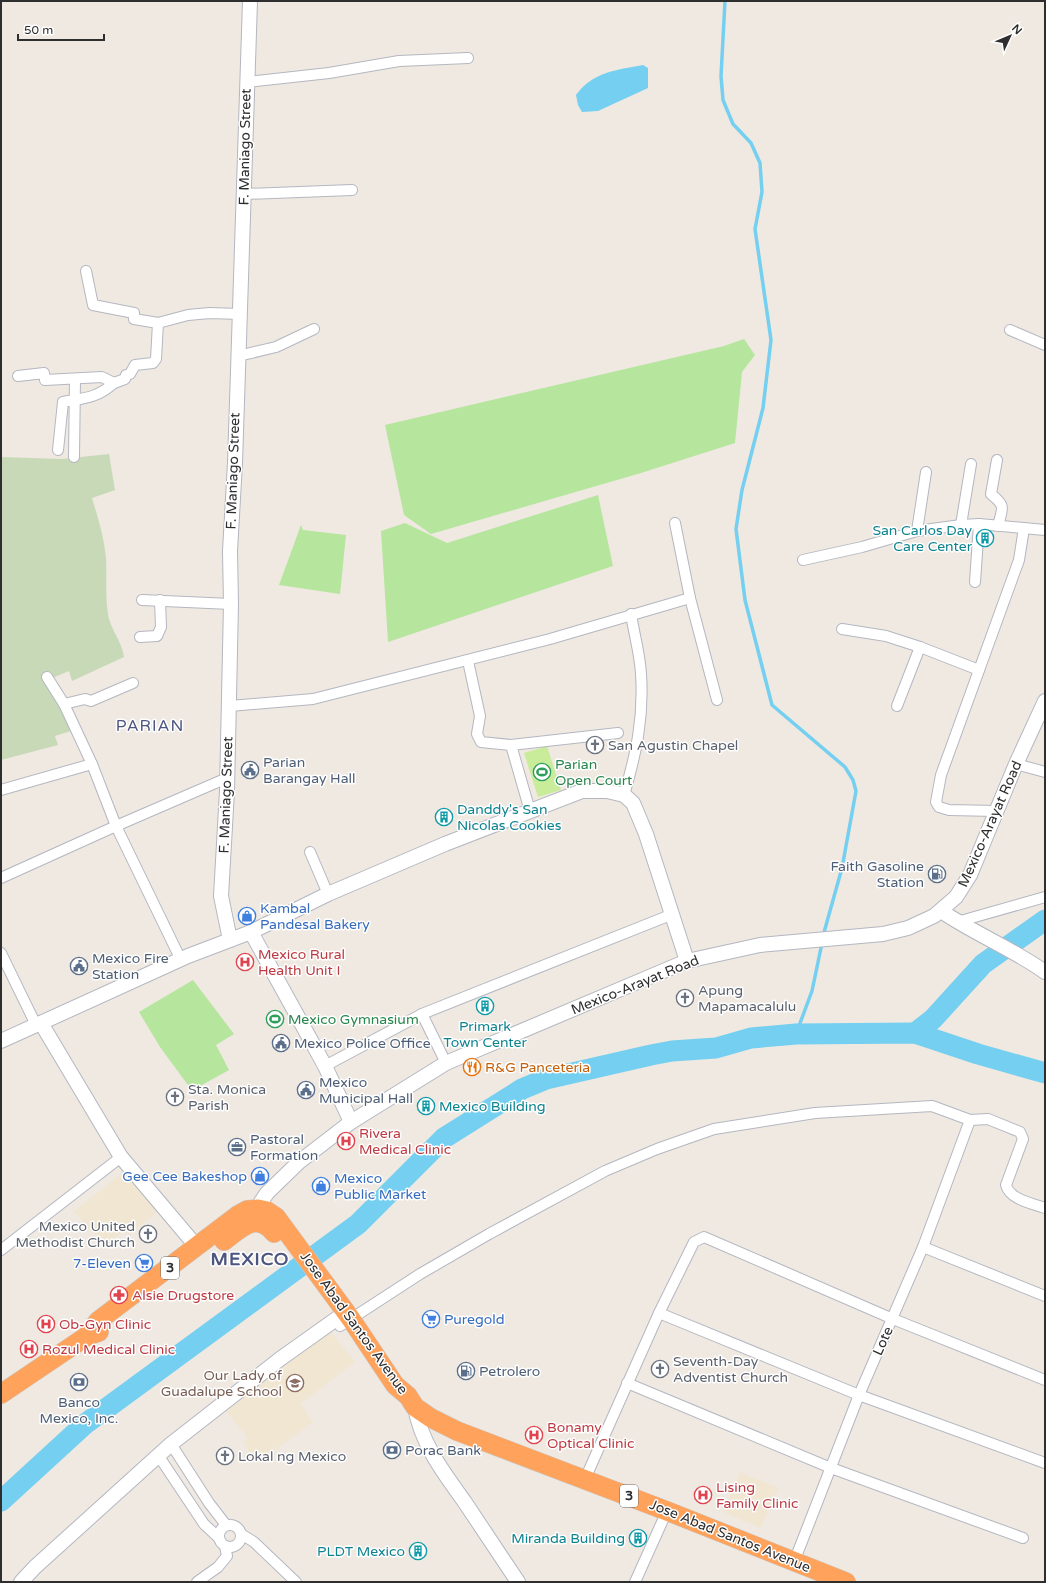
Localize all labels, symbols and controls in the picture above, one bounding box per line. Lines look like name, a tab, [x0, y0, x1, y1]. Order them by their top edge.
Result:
scale bar	[18, 16, 104, 42]
north arrow	[990, 16, 1030, 56]
text: N	[1009, 22, 1025, 37]
text: 50 m	[24, 23, 53, 37]
street label: F. Maniago Street	[235, 88, 255, 206]
street label: F. Maniago Street	[222, 412, 244, 530]
place label: San Carlos Day Care Center	[872, 522, 973, 555]
building icon: San Carlos Day Care Center	[975, 528, 995, 548]
district label: PARIAN	[116, 716, 184, 736]
church icon: San Agustin Chapel	[585, 735, 605, 755]
street label: F. Maniago Street	[215, 736, 237, 854]
place label: San Agustin Chapel	[608, 737, 738, 754]
place label: Parian Barangay Hall	[263, 754, 355, 787]
place label: Parian Open Court	[555, 756, 633, 789]
street label: Mexico-Arayat Road	[954, 758, 1026, 890]
public building icon: Parian Barangay Hall	[240, 760, 260, 780]
sports icon: Parian Open Court	[532, 762, 552, 782]
place label: Danddy's San Nicolas Cookies	[457, 801, 562, 834]
building icon: Danddy's San Nicolas Cookies	[434, 807, 454, 827]
place label: Faith Gasoline Station	[831, 858, 924, 891]
fuel station icon: Faith Gasoline Station	[927, 864, 947, 884]
place label: Kambal Pandesal Bakery	[260, 900, 370, 933]
shop icon: Kambal Pandesal Bakery	[237, 906, 257, 926]
place label: Mexico Rural Health Unit I	[258, 946, 345, 979]
place label: Mexico Fire Station	[92, 950, 169, 983]
hospital icon: Mexico Rural Health Unit I	[235, 952, 255, 972]
street label: Mexico-Arayat Road	[569, 952, 701, 1018]
public building icon: Mexico Fire Station	[69, 956, 89, 976]
place label: Apung Mapamacalulu	[698, 982, 796, 1015]
church icon: Apung Mapamacalulu	[675, 988, 695, 1008]
building icon: Primark Town Center	[475, 996, 495, 1016]
sports icon: Mexico Gymnasium	[265, 1009, 285, 1029]
place label: Mexico Gymnasium	[288, 1011, 419, 1028]
place label: Primark Town Center	[443, 1018, 527, 1051]
public building icon: Mexico Police Office	[271, 1033, 291, 1053]
place label: Mexico Police Office	[294, 1035, 431, 1052]
restaurant icon: R&G Panceteria	[462, 1057, 482, 1077]
place label: R&G Panceteria	[485, 1059, 590, 1076]
place label: Mexico Municipal Hall	[319, 1074, 413, 1107]
public building icon: Mexico Municipal Hall	[296, 1080, 316, 1100]
place label: Sta. Monica Parish	[188, 1081, 266, 1114]
church icon: Sta. Monica Parish	[165, 1087, 185, 1107]
building icon: Mexico Building	[416, 1096, 436, 1116]
place label: Mexico Building	[439, 1098, 546, 1115]
place label: Rivera Medical Clinic	[359, 1125, 451, 1158]
place label: Pastoral Formation	[250, 1131, 318, 1164]
hospital icon: Rivera Medical Clinic	[336, 1131, 356, 1151]
office icon: Pastoral Formation	[227, 1137, 247, 1157]
shop icon: Gee Cee Bakeshop	[250, 1166, 270, 1186]
place label: Gee Cee Bakeshop	[122, 1168, 247, 1185]
place label: Mexico Public Market	[334, 1170, 427, 1203]
shop icon: Mexico Public Market	[311, 1176, 331, 1196]
place label: Mexico United Methodist Church	[16, 1218, 135, 1251]
church icon: Mexico United Methodist Church	[138, 1224, 158, 1244]
district label: MEXICO	[211, 1248, 289, 1270]
street label: Jose Abad Santos Avenue	[297, 1248, 411, 1398]
supermarket icon: 7-Eleven	[134, 1253, 154, 1273]
place label: 7-Eleven	[73, 1255, 131, 1272]
road number: 3	[161, 1257, 179, 1279]
pharmacy icon: Alsie Drugstore	[109, 1285, 129, 1305]
place label: Alsie Drugstore	[132, 1287, 234, 1304]
supermarket icon: Puregold	[421, 1309, 441, 1329]
place label: Puregold	[444, 1311, 505, 1328]
hospital icon: Ob-Gyn Clinic	[36, 1314, 56, 1334]
place label: Ob-Gyn Clinic	[59, 1316, 151, 1333]
street label: Lote	[869, 1324, 897, 1358]
hospital icon: Rozul Medical Clinic	[19, 1339, 39, 1359]
place label: Rozul Medical Clinic	[42, 1341, 175, 1358]
place label: Seventh-Day Adventist Church	[673, 1353, 788, 1386]
church icon: Seventh-Day Adventist Church	[650, 1359, 670, 1379]
fuel station icon: Petrolero	[456, 1361, 476, 1381]
place label: Petrolero	[479, 1363, 540, 1380]
place label: Our Lady of Guadalupe School	[161, 1367, 283, 1400]
bank icon: Banco Mexico, Inc.	[69, 1372, 89, 1392]
school or university icon: Our Lady of Guadalupe School	[285, 1373, 305, 1393]
place label: Banco Mexico, Inc.	[40, 1394, 118, 1427]
place label: Bonamy Optical Clinic	[547, 1419, 635, 1452]
hospital icon: Bonamy Optical Clinic	[524, 1425, 544, 1445]
bank icon: Porac Bank	[382, 1440, 402, 1460]
place label: Porac Bank	[405, 1442, 481, 1459]
church icon: Lokal ng Mexico	[215, 1446, 235, 1466]
place label: Lokal ng Mexico	[238, 1448, 346, 1465]
place label: Lising Family Clinic	[716, 1479, 798, 1512]
road number: 3	[620, 1485, 638, 1507]
hospital icon: Lising Family Clinic	[693, 1485, 713, 1505]
street label: Jose Abad Santos Avenue	[647, 1496, 813, 1576]
building icon: Miranda Building	[628, 1528, 648, 1548]
place label: Miranda Building	[511, 1530, 625, 1547]
building icon: PLDT Mexico	[408, 1541, 428, 1561]
place label: PLDT Mexico	[317, 1543, 405, 1560]

